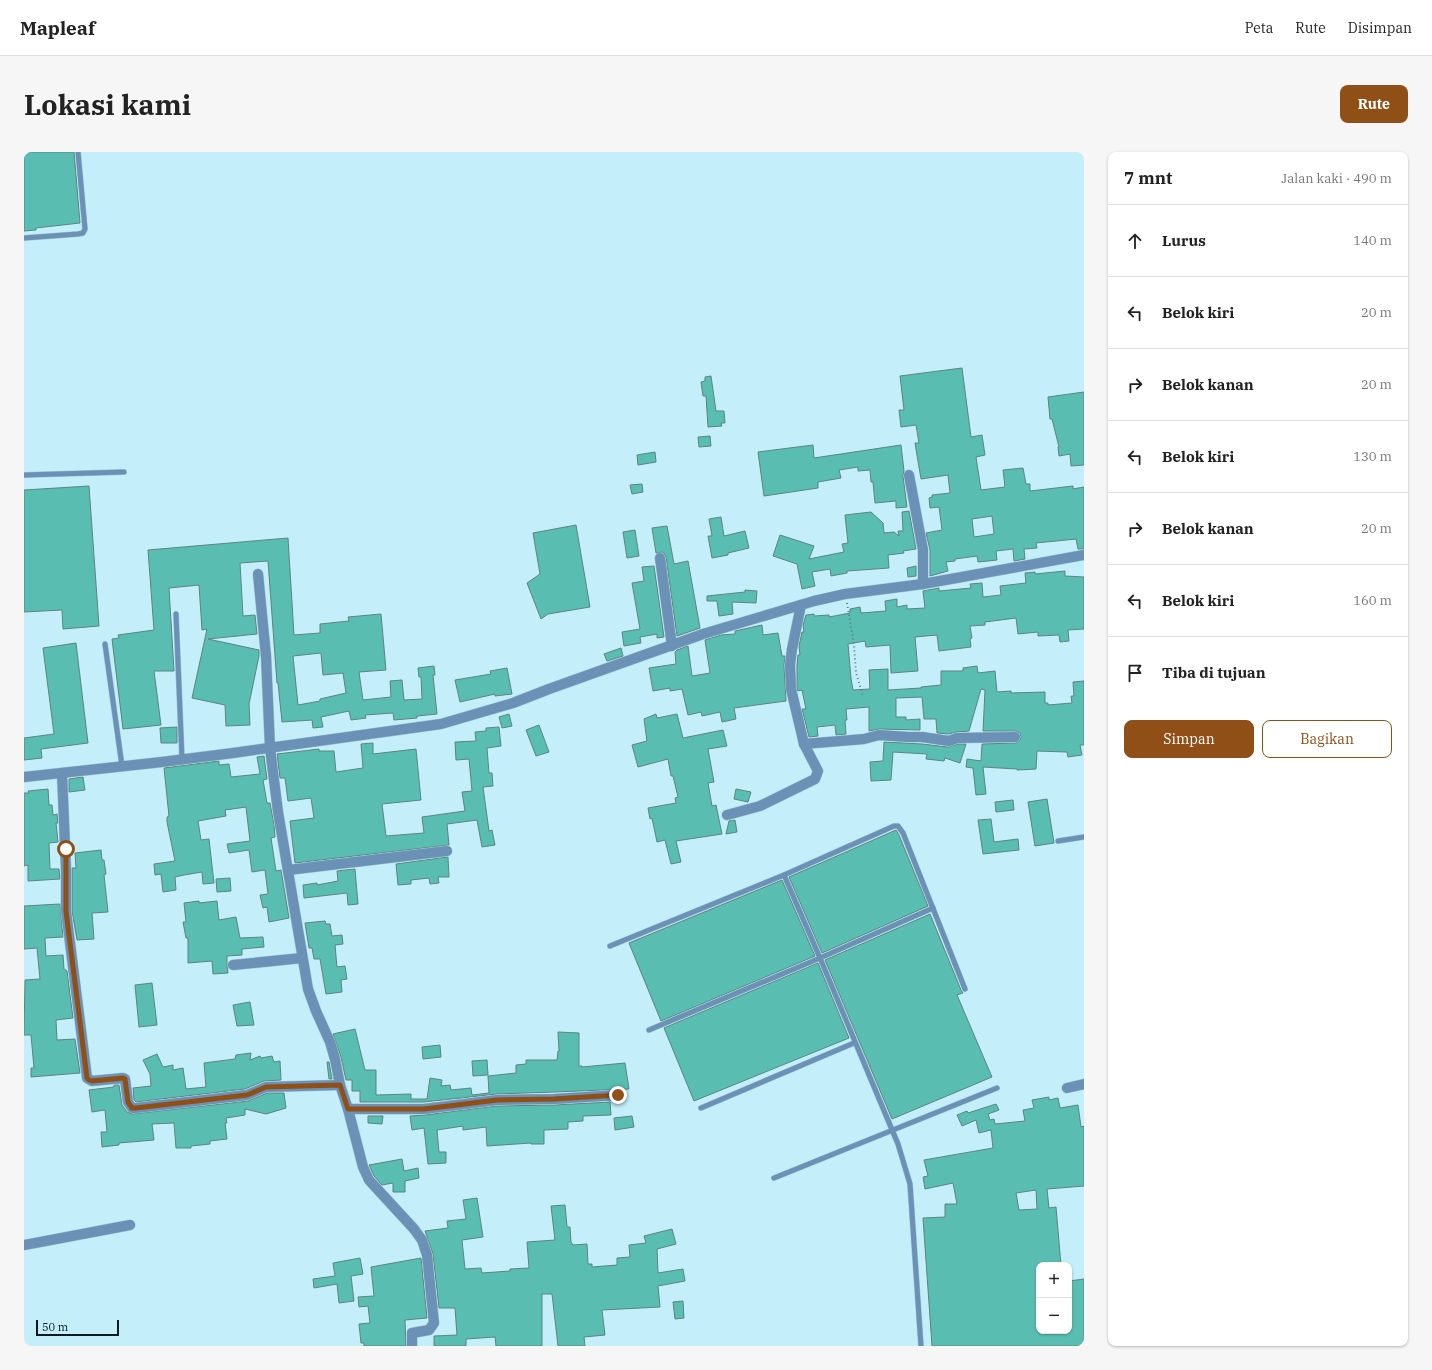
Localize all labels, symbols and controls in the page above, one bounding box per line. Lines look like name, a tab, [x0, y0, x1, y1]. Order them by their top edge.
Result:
text: Mapleaf	[20, 16, 95, 40]
text: Peta	[1245, 19, 1273, 37]
text: Rute	[1295, 19, 1326, 37]
text: Disimpan	[1348, 19, 1412, 37]
button: Rute	[1340, 85, 1408, 123]
text: Lokasi kami	[24, 86, 191, 123]
text: 7 mnt	[1124, 167, 1172, 189]
text: Jalan kaki · 490 m	[1281, 170, 1392, 187]
icon: ahead	[1124, 230, 1146, 252]
text: Lurus	[1162, 231, 1206, 250]
text: 140 m	[1353, 232, 1392, 249]
icon: left	[1124, 302, 1146, 324]
text: Belok kiri	[1162, 303, 1234, 322]
text: 20 m	[1361, 304, 1392, 321]
icon: right	[1124, 374, 1146, 396]
text: Belok kanan	[1162, 375, 1254, 394]
text: 20 m	[1361, 376, 1392, 393]
icon: left	[1124, 446, 1146, 468]
text: Belok kiri	[1162, 447, 1234, 466]
text: 130 m	[1353, 448, 1392, 465]
icon: right	[1124, 518, 1146, 540]
text: Belok kanan	[1162, 519, 1254, 538]
text: 20 m	[1361, 520, 1392, 537]
icon: left	[1124, 590, 1146, 612]
text: Belok kiri	[1162, 591, 1234, 610]
text: 160 m	[1353, 592, 1392, 609]
icon: arrive	[1124, 662, 1146, 684]
text: Tiba di tujuan	[1162, 663, 1266, 682]
button: Simpan	[1124, 720, 1254, 758]
button: Bagikan	[1262, 720, 1392, 758]
route start	[57, 840, 75, 858]
route end	[609, 1086, 627, 1104]
map controls	[1036, 1262, 1072, 1334]
button: +	[1036, 1262, 1072, 1298]
button: −	[1036, 1298, 1072, 1334]
scale bar	[36, 1318, 119, 1337]
text: 50 m	[42, 1320, 68, 1334]

